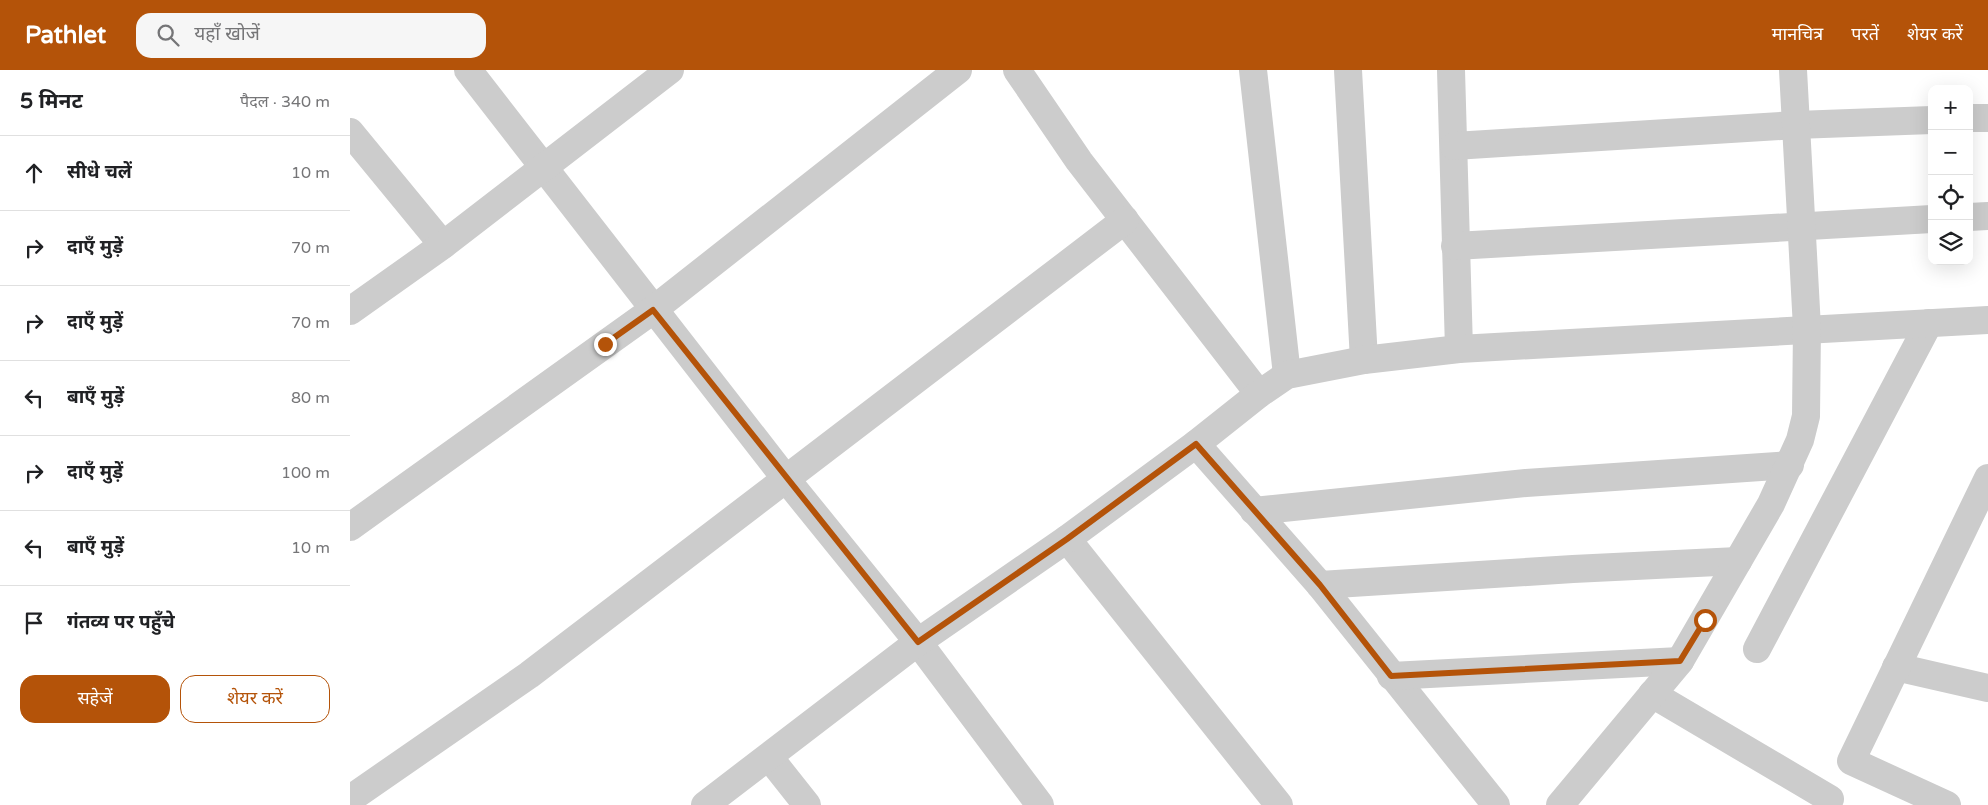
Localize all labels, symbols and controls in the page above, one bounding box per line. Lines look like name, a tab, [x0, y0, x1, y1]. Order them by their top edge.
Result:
search box	[136, 13, 486, 58]
text: Pathlet	[25, 21, 106, 50]
icon: search	[154, 21, 182, 49]
text: यहाँ खोजें	[194, 23, 260, 45]
text: मानचित्र	[1772, 23, 1823, 45]
text: परतें	[1851, 23, 1879, 45]
text: शेयर करें	[1907, 23, 1963, 45]
map controls	[1928, 85, 1973, 265]
button: +	[1928, 85, 1973, 130]
text: 5 मिनट	[20, 89, 83, 114]
text: पैदल · 340 m	[240, 92, 330, 112]
button: −	[1928, 130, 1973, 175]
icon: ahead	[20, 159, 48, 187]
text: सीधे चलें	[67, 161, 132, 183]
text: 10 m	[291, 163, 330, 183]
button: locate	[1928, 175, 1973, 220]
button: layers	[1928, 220, 1973, 265]
icon: right	[20, 234, 48, 262]
text: दाएँ मुड़ें	[67, 236, 123, 258]
text: 70 m	[291, 238, 330, 258]
icon: right	[20, 309, 48, 337]
text: दाएँ मुड़ें	[67, 311, 123, 333]
text: 70 m	[291, 313, 330, 333]
route end	[594, 333, 617, 356]
icon: left	[20, 384, 48, 412]
text: बाएँ मुड़ें	[67, 386, 124, 408]
text: 80 m	[291, 388, 330, 408]
icon: right	[20, 459, 48, 487]
text: दाएँ मुड़ें	[67, 461, 123, 483]
text: 100 m	[281, 463, 330, 483]
icon: left	[20, 534, 48, 562]
text: बाएँ मुड़ें	[67, 536, 124, 558]
text: 10 m	[291, 538, 330, 558]
icon: arrive	[20, 609, 48, 637]
route start	[1694, 609, 1717, 632]
text: गंतव्य पर पहुँचे	[67, 611, 175, 633]
button: सहेजें	[20, 675, 170, 723]
button: शेयर करें	[180, 675, 330, 723]

